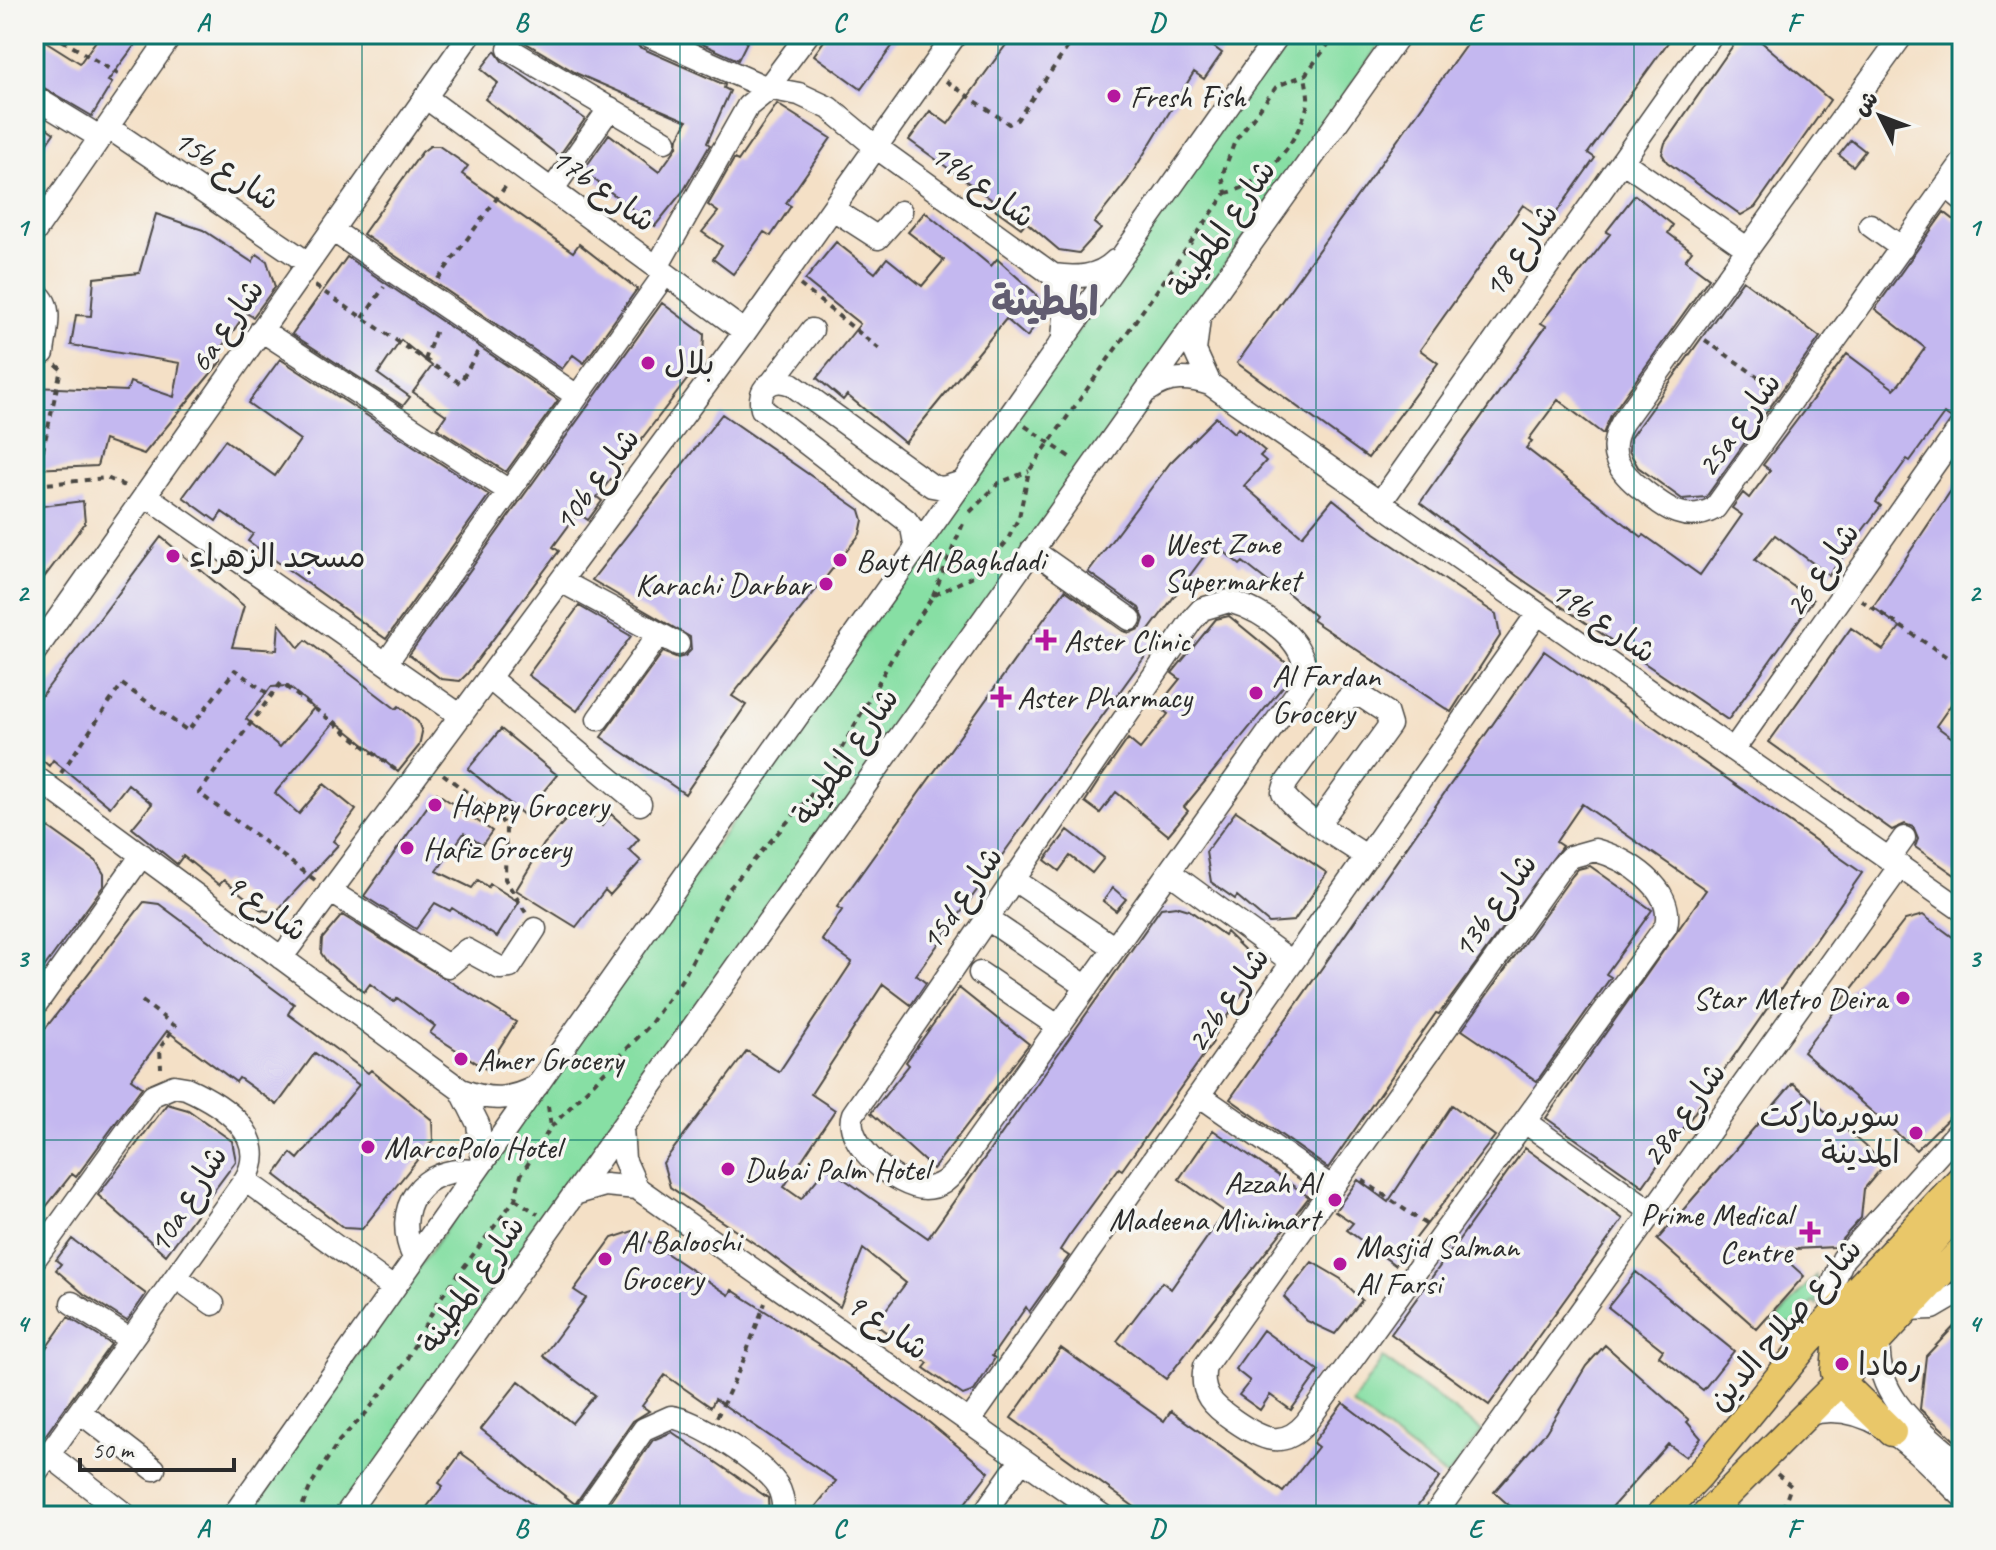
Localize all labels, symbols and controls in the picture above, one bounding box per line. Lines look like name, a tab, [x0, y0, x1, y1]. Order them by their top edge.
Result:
text: A	[196, 6, 211, 39]
text: B	[514, 6, 530, 39]
text: C	[833, 6, 849, 39]
text: D	[1149, 6, 1167, 39]
text: E	[1468, 6, 1486, 39]
text: F	[1787, 6, 1805, 39]
place label: Fresh Fish	[1130, 76, 1247, 117]
north arrow	[1840, 76, 1920, 156]
text: ش	[1847, 85, 1884, 122]
marker: Fresh Fish	[1105, 87, 1123, 105]
street label: 15b شارع	[165, 119, 288, 222]
street label: 19b شارع	[921, 134, 1043, 239]
street label: 17b شارع	[542, 138, 664, 243]
street label: شارع المطينة	[1160, 151, 1287, 307]
street label: شارع 18	[1473, 195, 1569, 307]
text: 1	[16, 211, 31, 244]
text: 1	[1968, 211, 1983, 244]
street label: 6a شارع	[179, 270, 275, 381]
district label: المطينة	[991, 277, 1099, 327]
place label: بلال	[664, 343, 715, 384]
marker: بلال	[639, 354, 657, 372]
street label: 25a شارع	[1687, 364, 1792, 486]
street label: 10b شارع	[544, 419, 650, 541]
street label: شارع 26	[1774, 514, 1870, 626]
place label: West Zone Supermarket	[1164, 523, 1304, 601]
place label: مسجد الزهراء	[189, 536, 366, 577]
place label: Bayt Al Baghdadi	[856, 540, 1049, 581]
marker: مسجد الزهراء	[164, 547, 182, 565]
marker: Bayt Al Baghdadi	[831, 551, 849, 569]
marker: West Zone Supermarket	[1139, 552, 1157, 570]
place label: Karachi Darbar	[635, 564, 812, 605]
street label: 19b شارع	[1542, 570, 1665, 674]
marker: Karachi Darbar	[817, 575, 835, 593]
text: 2	[16, 576, 30, 609]
text: 2	[1968, 576, 1982, 609]
place label: Aster Clinic	[1064, 620, 1191, 661]
marker: Aster Clinic	[1035, 629, 1057, 651]
place label: Al Fardan Grocery	[1272, 655, 1382, 733]
place label: Aster Pharmacy	[1017, 677, 1194, 718]
street label: شارع المطينة	[783, 679, 910, 835]
marker: Al Fardan Grocery	[1247, 684, 1265, 702]
marker: Aster Pharmacy	[992, 688, 1010, 706]
place label: Happy Grocery	[451, 785, 612, 826]
marker: Happy Grocery	[426, 796, 444, 814]
place label: Hafiz Grocery	[423, 828, 573, 869]
street label: 15d شارع	[911, 838, 1014, 960]
marker: Hafiz Grocery	[398, 839, 416, 857]
street label: 13b شارع	[1443, 845, 1548, 967]
street label: شارع 9	[217, 864, 316, 952]
street label: 22b شارع	[1176, 938, 1280, 1061]
text: 3	[16, 942, 30, 975]
text: 3	[1968, 942, 1982, 975]
place label: Star Metro Deira	[1693, 978, 1890, 1019]
marker: Star Metro Deira	[1894, 989, 1912, 1007]
place label: Amer Grocery	[477, 1039, 626, 1080]
marker: Amer Grocery	[452, 1050, 470, 1068]
street label: 28a شارع	[1632, 1054, 1737, 1176]
place label: سوبرماركت المدينة	[1759, 1095, 1900, 1173]
marker: سوبرماركت المدينة	[1907, 1124, 1925, 1142]
place label: MarcoPolo Hotel	[384, 1127, 567, 1168]
street label: 10a شارع	[138, 1138, 238, 1262]
marker: MarcoPolo Hotel	[359, 1138, 377, 1156]
place label: Dubai Palm Hotel	[744, 1149, 935, 1190]
marker: Dubai Palm Hotel	[719, 1160, 737, 1178]
place label: Azzah Al Madeena Minimart	[1109, 1162, 1325, 1240]
marker: Azzah Al Madeena Minimart	[1326, 1191, 1344, 1209]
place label: Prime Medical Centre	[1640, 1194, 1798, 1272]
street label: شارع المطينة	[409, 1207, 536, 1363]
place label: Al Balooshi Grocery	[621, 1221, 745, 1299]
marker: Prime Medical Centre	[1799, 1221, 1821, 1243]
place label: Masjid Salman Al Farsi	[1356, 1226, 1520, 1304]
street label: شارع صلاح الدين	[1698, 1229, 1872, 1421]
marker: Al Balooshi Grocery	[596, 1250, 614, 1268]
marker: Masjid Salman Al Farsi	[1331, 1255, 1349, 1273]
street label: شارع 9	[837, 1283, 937, 1371]
text: 4	[16, 1307, 31, 1340]
text: 4	[1968, 1307, 1983, 1340]
place label: رمادا	[1858, 1344, 1922, 1385]
marker: رمادا	[1833, 1355, 1851, 1373]
scale bar	[80, 1422, 234, 1472]
text: 50 m	[92, 1435, 135, 1465]
text: A	[196, 1512, 211, 1545]
text: B	[514, 1512, 530, 1545]
text: C	[833, 1512, 849, 1545]
text: D	[1149, 1512, 1167, 1545]
text: E	[1468, 1512, 1486, 1545]
text: F	[1787, 1512, 1805, 1545]

